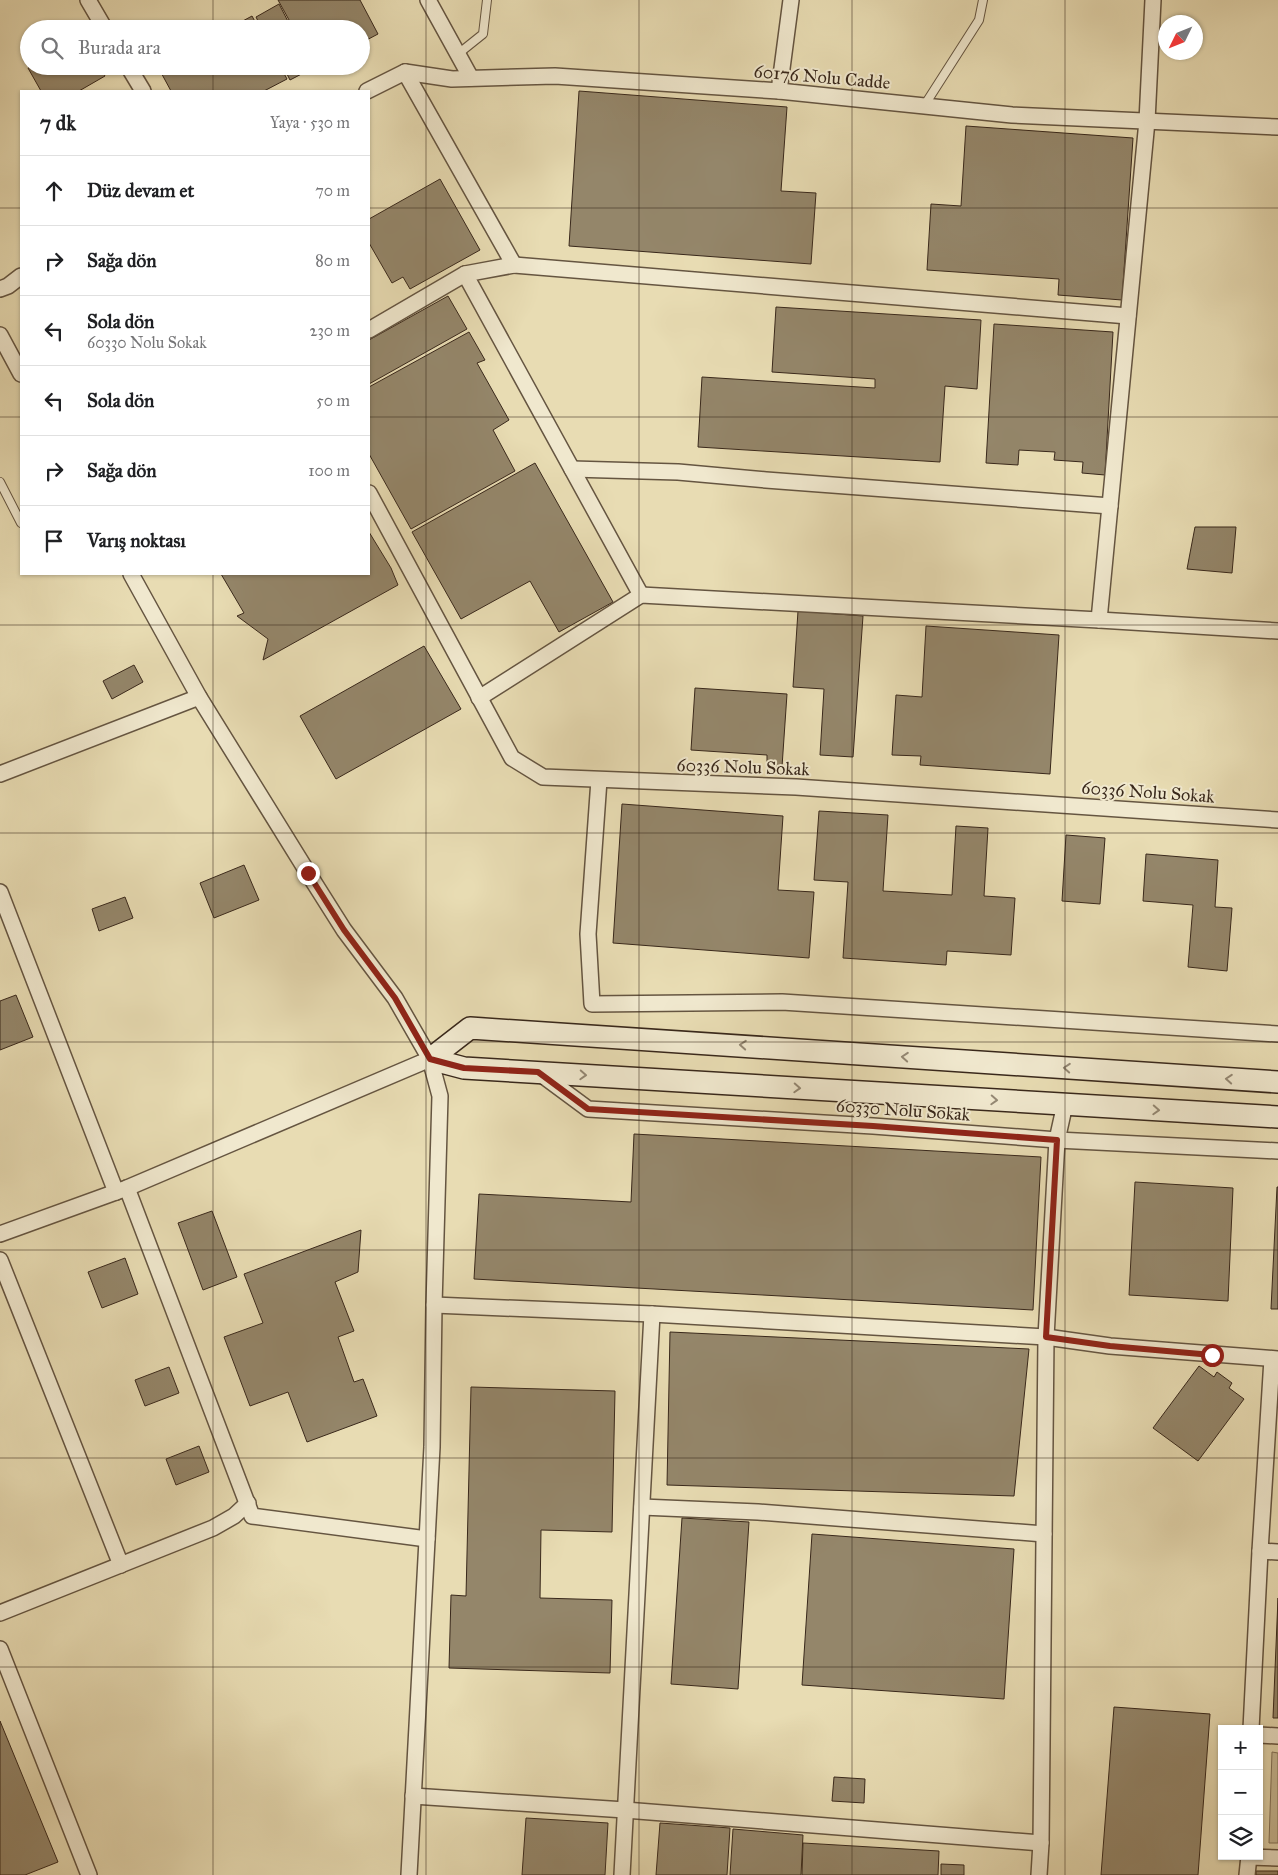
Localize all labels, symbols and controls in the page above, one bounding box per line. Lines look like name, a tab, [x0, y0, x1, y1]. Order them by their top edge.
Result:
north arrow	[1158, 15, 1203, 60]
search box	[20, 20, 370, 75]
icon: search	[38, 34, 66, 62]
text: Burada ara	[78, 36, 161, 59]
street label: 60176 Nolu Cadde	[753, 60, 891, 94]
text: 7 dk	[40, 110, 76, 136]
text: Yaya · 530 m	[270, 113, 350, 132]
icon: ahead	[40, 177, 68, 205]
text: Düz devam et	[87, 179, 194, 202]
text: 70 m	[315, 181, 350, 200]
icon: right	[40, 247, 68, 275]
text: Sağa dön	[87, 249, 156, 272]
text: 80 m	[315, 251, 350, 270]
text: Sola dön	[87, 310, 154, 333]
icon: left	[40, 317, 68, 345]
text: 230 m	[310, 321, 350, 340]
text: 60330 Nolu Sokak	[87, 333, 207, 352]
icon: left	[40, 387, 68, 415]
text: Sola dön	[87, 389, 154, 412]
text: 50 m	[316, 391, 350, 410]
icon: right	[40, 457, 68, 485]
text: Sağa dön	[87, 459, 156, 482]
text: 100 m	[308, 461, 350, 480]
icon: arrive	[40, 527, 68, 555]
text: Varış noktası	[87, 529, 186, 552]
street label: 60336 Nolu Sokak	[676, 754, 811, 780]
street label: 60336 Nolu Sokak	[1081, 776, 1216, 808]
route end	[297, 862, 320, 885]
one-way arrow	[739, 1040, 747, 1051]
one-way arrow	[901, 1051, 909, 1062]
one-way arrow	[1063, 1062, 1071, 1073]
one-way arrow	[579, 1070, 587, 1081]
one-way arrow	[1225, 1073, 1233, 1084]
one-way arrow	[793, 1083, 801, 1094]
street label: 60330 Nolu Sokak	[835, 1094, 972, 1126]
one-way arrow	[991, 1095, 999, 1106]
one-way arrow	[1153, 1104, 1161, 1115]
route start	[1201, 1344, 1224, 1367]
map controls	[1218, 1725, 1263, 1860]
button: +	[1218, 1725, 1263, 1770]
button: −	[1218, 1770, 1263, 1815]
button: layers	[1218, 1815, 1263, 1860]

